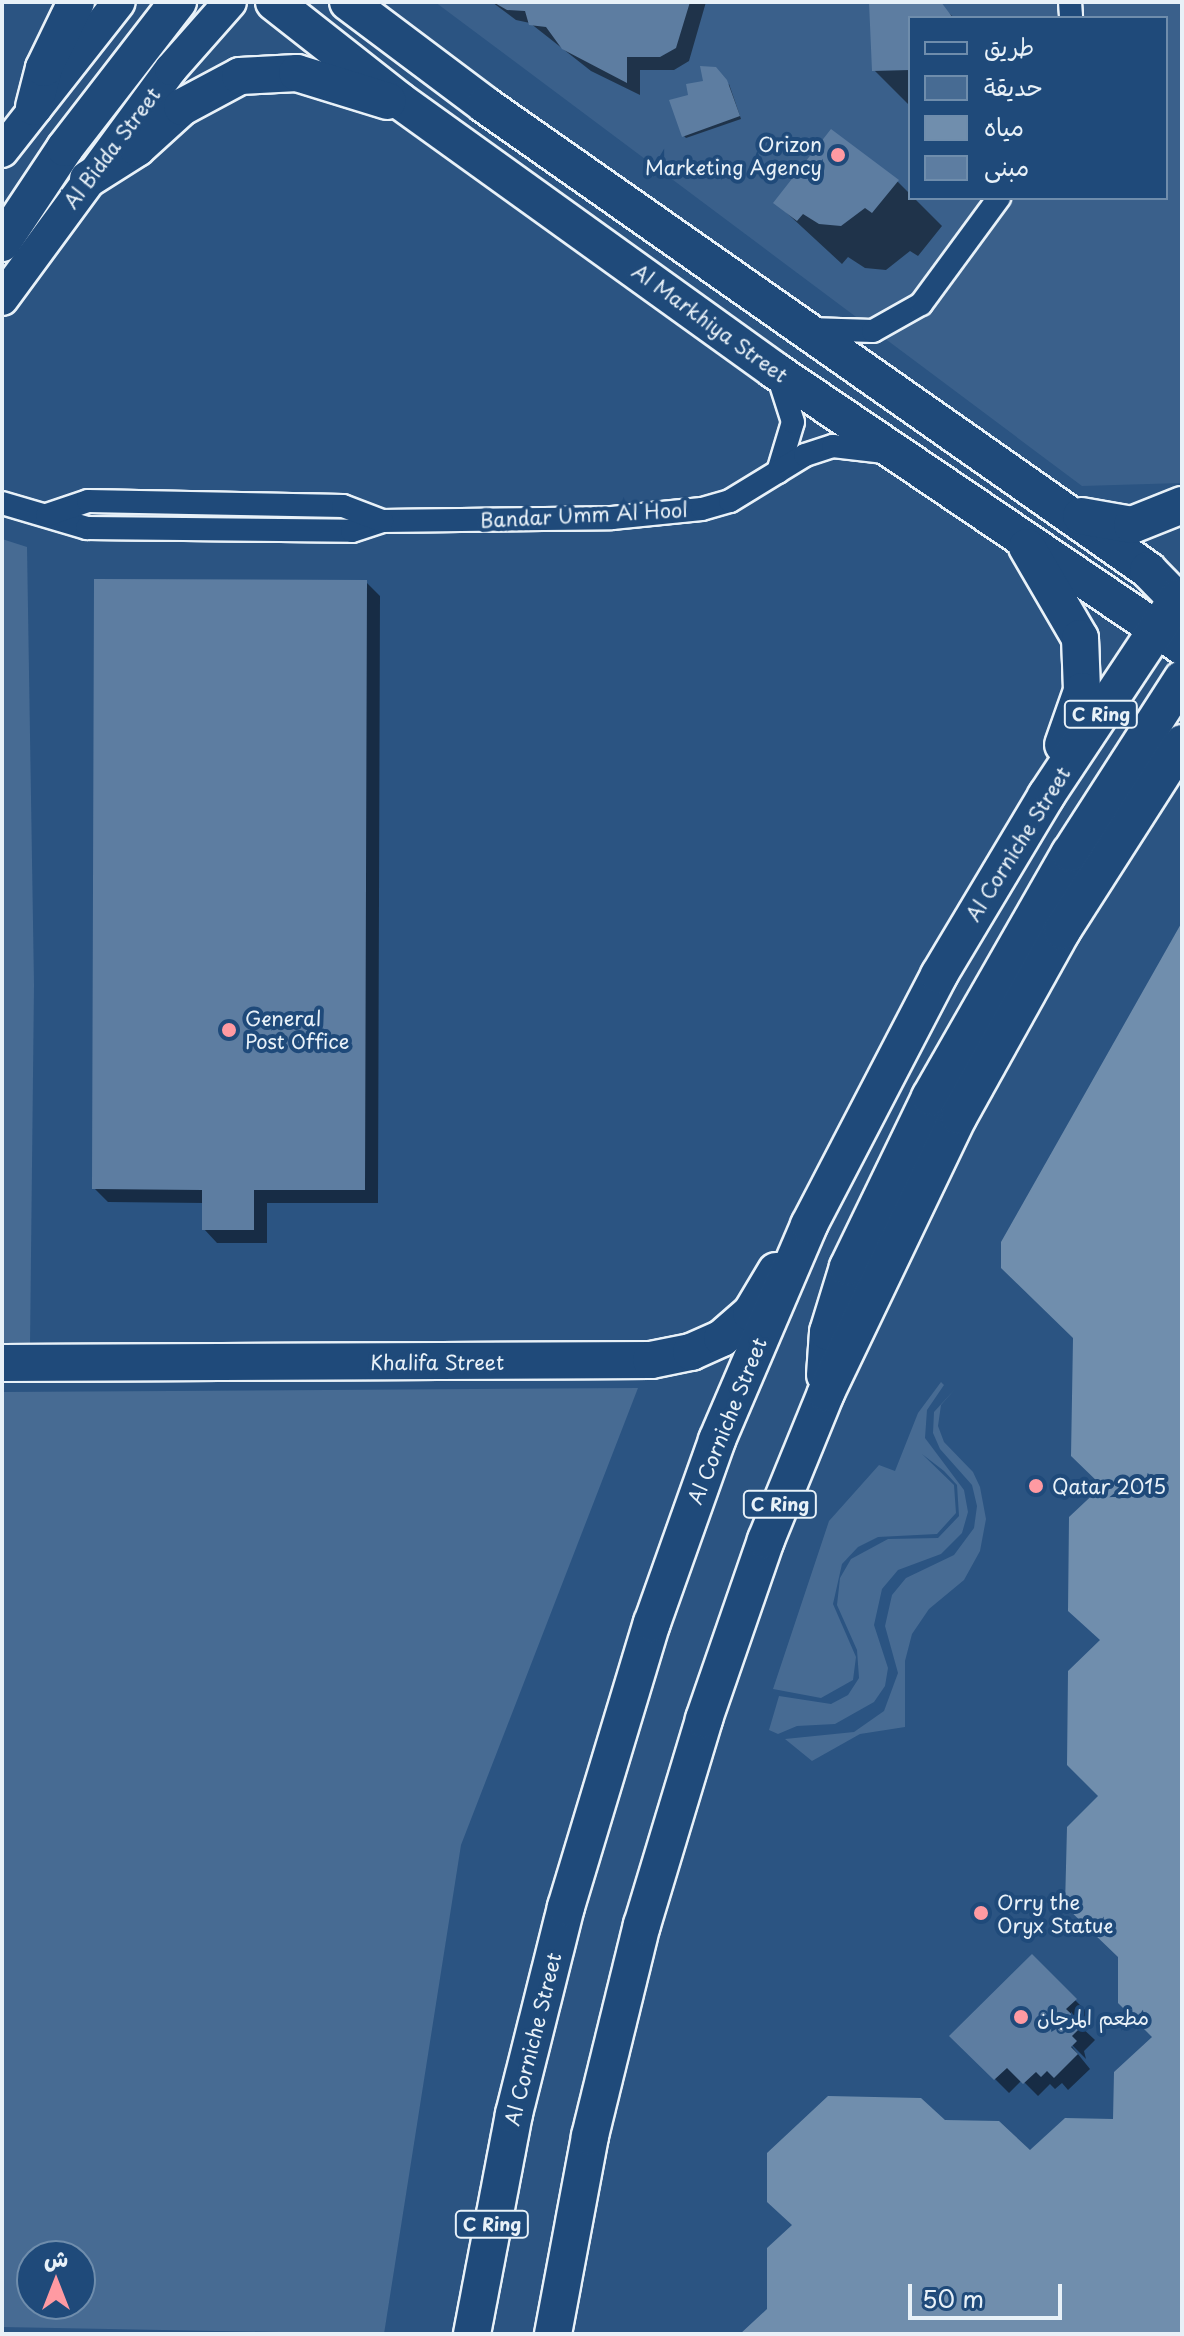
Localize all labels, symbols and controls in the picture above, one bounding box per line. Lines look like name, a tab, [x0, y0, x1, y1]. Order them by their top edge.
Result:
legend	[908, 16, 1168, 200]
text: طريق	[984, 28, 1034, 64]
text: حديقة	[984, 68, 1043, 104]
street label: Al Bidda Street	[58, 81, 166, 215]
text: مياه	[984, 108, 1024, 144]
place label: Orizon Marketing Agency	[646, 132, 822, 179]
marker: Orizon Marketing Agency	[829, 146, 847, 164]
text: مبنى	[984, 148, 1029, 184]
street label: Al Markhiya Street	[627, 258, 793, 388]
street label: Bandar Umm Al Hool	[480, 498, 688, 532]
road number: C Ring	[1063, 700, 1139, 728]
street label: Al Corniche Street	[960, 761, 1076, 927]
place label: General Post Office	[245, 1006, 350, 1053]
marker: General Post Office	[220, 1021, 238, 1039]
street label: Al Corniche Street	[682, 1333, 772, 1509]
street label: Khalifa Street	[369, 1350, 505, 1374]
place label: Qatar 2015	[1052, 1474, 1166, 1498]
marker: Qatar 2015	[1027, 1477, 1045, 1495]
road number: C Ring	[742, 1490, 818, 1518]
place label: Orry the Oryx Statue	[997, 1890, 1115, 1937]
marker: Orry the Oryx Statue	[972, 1904, 990, 1922]
street label: Al Corniche Street	[500, 1949, 566, 2129]
place label: مطعم المرجان	[1037, 2005, 1149, 2029]
marker: مطعم المرجان	[1012, 2008, 1030, 2026]
road number: C Ring	[454, 2210, 530, 2238]
north arrow	[16, 2240, 96, 2320]
text: ش	[44, 2241, 68, 2274]
scale bar	[912, 2268, 1066, 2318]
text: 50 m	[922, 2280, 984, 2316]

